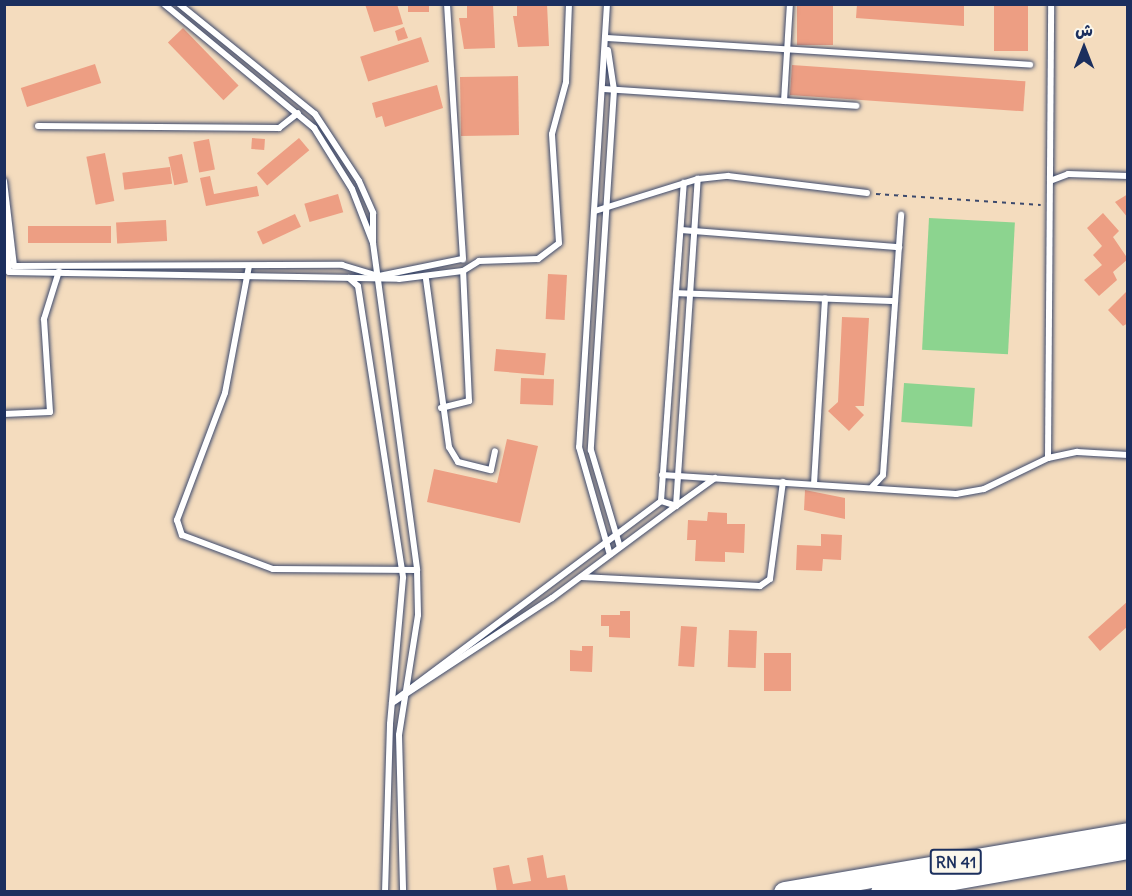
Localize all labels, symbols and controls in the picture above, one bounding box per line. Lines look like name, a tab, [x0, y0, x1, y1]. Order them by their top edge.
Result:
north arrow	[1054, 18, 1114, 78]
text: ش	[1075, 20, 1093, 40]
road number: RN 41	[929, 849, 983, 875]

